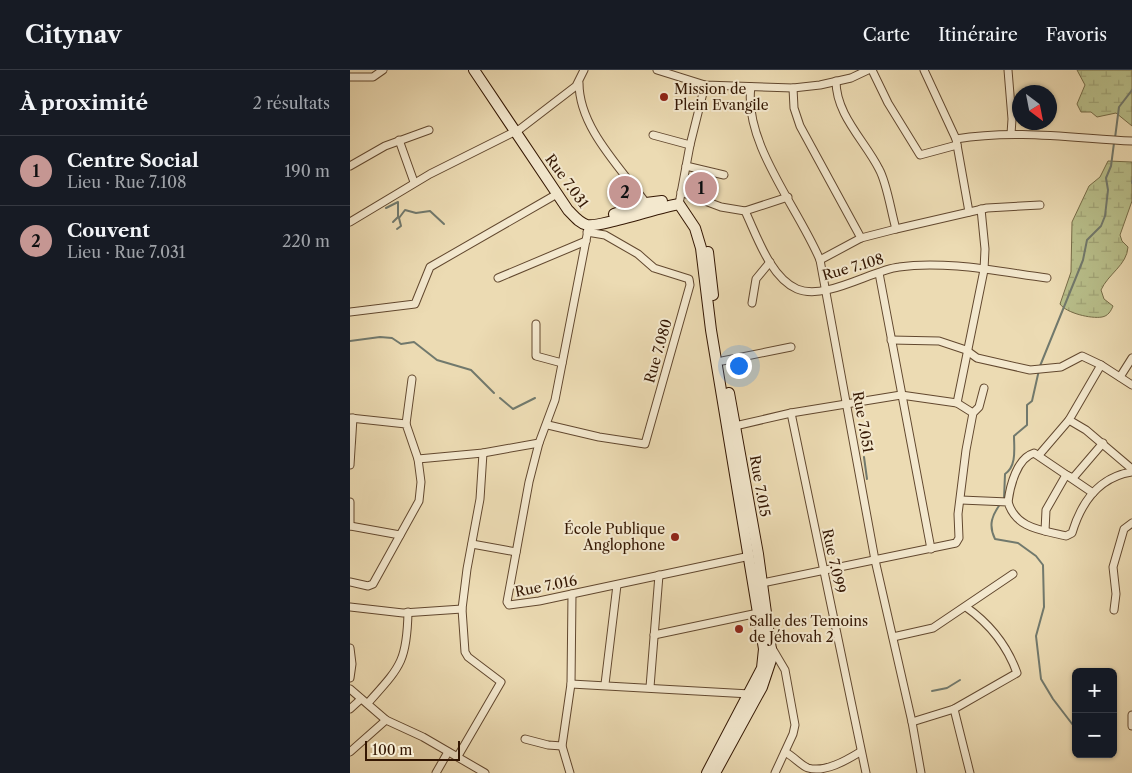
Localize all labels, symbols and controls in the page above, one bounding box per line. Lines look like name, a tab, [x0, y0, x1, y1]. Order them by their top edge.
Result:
text: Citynav	[25, 20, 122, 49]
text: Carte	[863, 24, 910, 46]
text: Itinéraire	[938, 24, 1018, 46]
text: Favoris	[1046, 24, 1107, 46]
place label: Mission de Plein Evangile	[674, 80, 769, 114]
north arrow	[1012, 85, 1057, 130]
text: À proximité	[20, 90, 148, 115]
marker: Mission de Plein Evangile	[658, 91, 670, 103]
text: 2 résultats	[253, 93, 330, 113]
text: Centre Social	[67, 149, 199, 172]
street label: Rue 7.031	[541, 150, 593, 212]
text: 1	[32, 161, 40, 181]
text: 190 m	[285, 161, 330, 181]
pin: 1	[685, 169, 717, 207]
text: Lieu · Rue 7.108	[67, 172, 187, 192]
pin: 2	[609, 173, 641, 211]
text: Couvent	[67, 219, 150, 242]
text: 2	[31, 231, 41, 251]
text: 220 m	[282, 231, 330, 251]
text: Lieu · Rue 7.031	[67, 242, 186, 262]
street label: Rue 7.108	[820, 250, 886, 284]
street label: Rue 7.080	[640, 317, 676, 385]
your location	[726, 353, 752, 379]
street label: Rue 7.051	[849, 390, 877, 454]
street label: Rue 7.015	[746, 454, 774, 518]
place label: École Publique Anglophone	[564, 520, 665, 554]
street label: Rue 7.099	[818, 527, 850, 595]
marker: École Publique Anglophone	[669, 531, 681, 543]
street label: Rue 7.016	[513, 571, 579, 601]
place label: Salle des Temoins de Jéhovah 2	[749, 612, 868, 646]
marker: Salle des Temoins de Jéhovah 2	[733, 623, 745, 635]
map controls	[1072, 668, 1117, 758]
button: +	[1072, 668, 1117, 713]
button: −	[1072, 713, 1117, 758]
scale bar	[365, 738, 460, 761]
text: 100 m	[372, 741, 412, 759]

